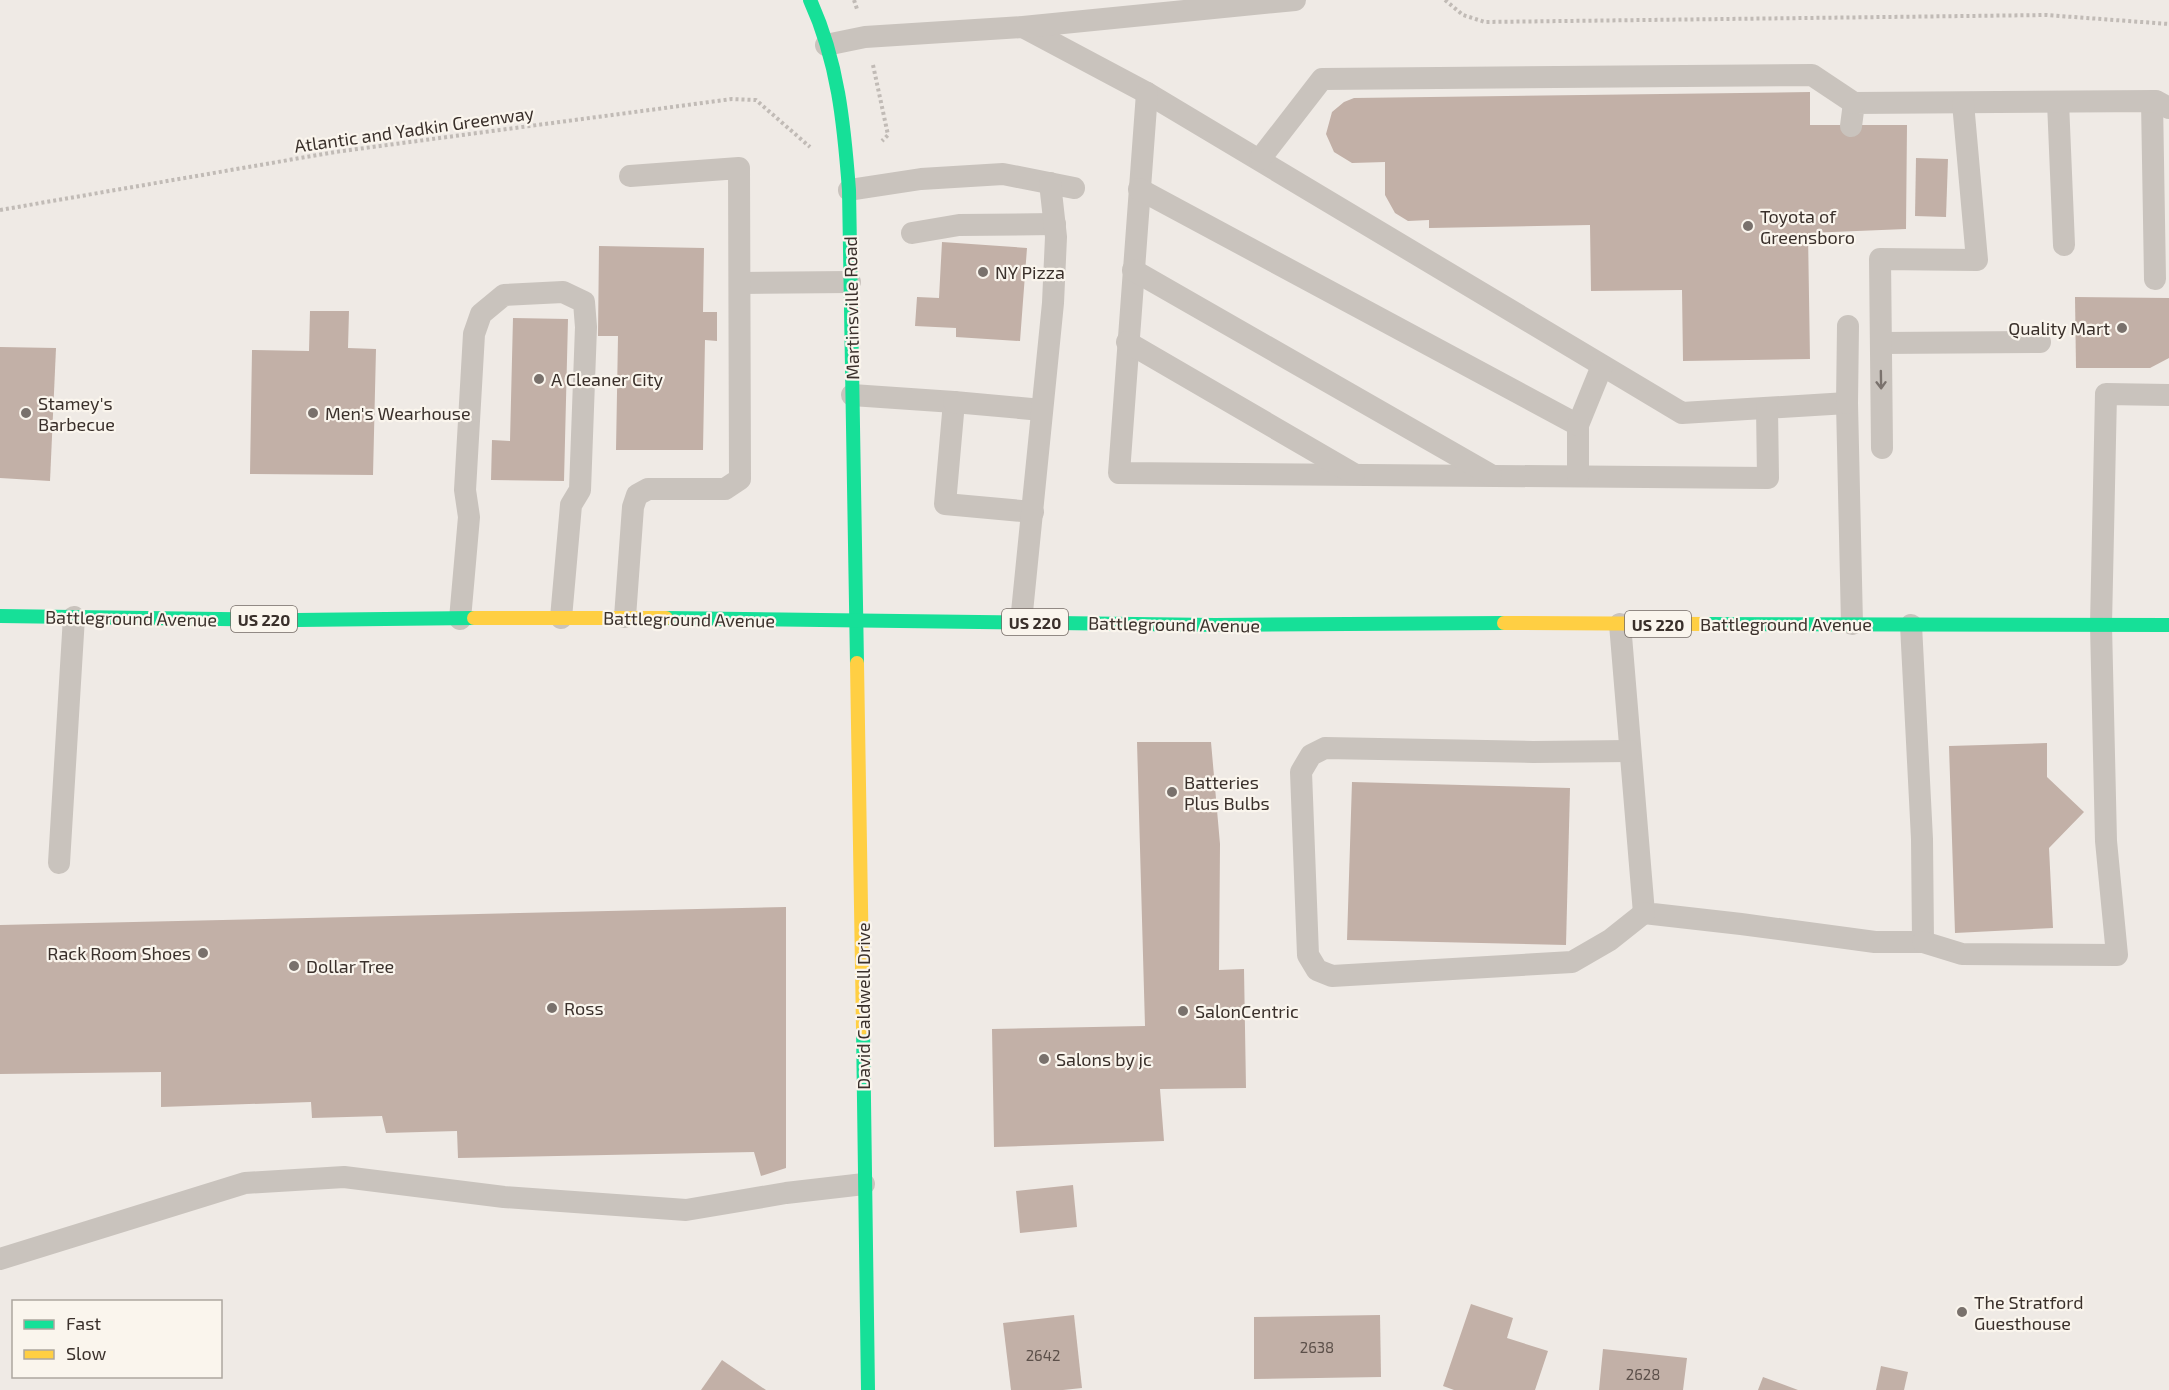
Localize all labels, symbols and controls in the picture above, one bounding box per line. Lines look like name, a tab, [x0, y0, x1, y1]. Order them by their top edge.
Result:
street label: Atlantic and Yadkin Greenway	[293, 101, 536, 157]
place label: Toyota of Greensboro	[1760, 205, 1855, 248]
marker: Toyota of Greensboro	[1741, 219, 1755, 233]
street label: Martinsville Road	[839, 236, 863, 380]
place label: NY Pizza	[995, 261, 1065, 283]
marker: NY Pizza	[976, 265, 990, 279]
place label: Quality Mart	[2008, 317, 2110, 339]
marker: Quality Mart	[2115, 321, 2129, 335]
place label: A Cleaner City	[551, 368, 663, 390]
one-way arrow	[1876, 370, 1887, 390]
marker: A Cleaner City	[532, 372, 546, 386]
place label: Stamey's Barbecue	[38, 392, 115, 435]
place label: Men's Wearhouse	[325, 402, 471, 424]
marker: Stamey's Barbecue	[19, 406, 33, 420]
marker: Men's Wearhouse	[306, 406, 320, 420]
street label: Battleground Avenue	[45, 606, 217, 630]
road number: US 220	[231, 606, 297, 632]
street label: Battleground Avenue	[603, 607, 775, 631]
road number: US 220	[1002, 609, 1068, 635]
road number: US 220	[1625, 611, 1691, 637]
street label: Battleground Avenue	[1088, 612, 1260, 636]
street label: Battleground Avenue	[1700, 613, 1872, 635]
place label: Batteries Plus Bulbs	[1184, 771, 1270, 814]
marker: Batteries Plus Bulbs	[1165, 785, 1179, 799]
street label: David Caldwell Drive	[852, 922, 874, 1090]
place label: Rack Room Shoes	[47, 942, 191, 964]
marker: Rack Room Shoes	[196, 946, 210, 960]
place label: Dollar Tree	[306, 955, 394, 977]
marker: Dollar Tree	[287, 959, 301, 973]
place label: Ross	[564, 997, 604, 1019]
place label: SalonCentric	[1195, 1000, 1299, 1022]
marker: Ross	[545, 1001, 559, 1015]
marker: SalonCentric	[1176, 1004, 1190, 1018]
place label: Salons by jc	[1056, 1048, 1152, 1070]
marker: Salons by jc	[1037, 1052, 1051, 1066]
place label: The Stratford Guesthouse	[1974, 1291, 2084, 1334]
legend	[12, 1300, 222, 1378]
marker: The Stratford Guesthouse	[1955, 1305, 1969, 1319]
text: Fast	[66, 1312, 101, 1334]
house number: 2638	[1300, 1338, 1334, 1356]
text: Slow	[66, 1342, 107, 1364]
house number: 2642	[1026, 1346, 1060, 1364]
house number: 2628	[1626, 1365, 1660, 1383]

